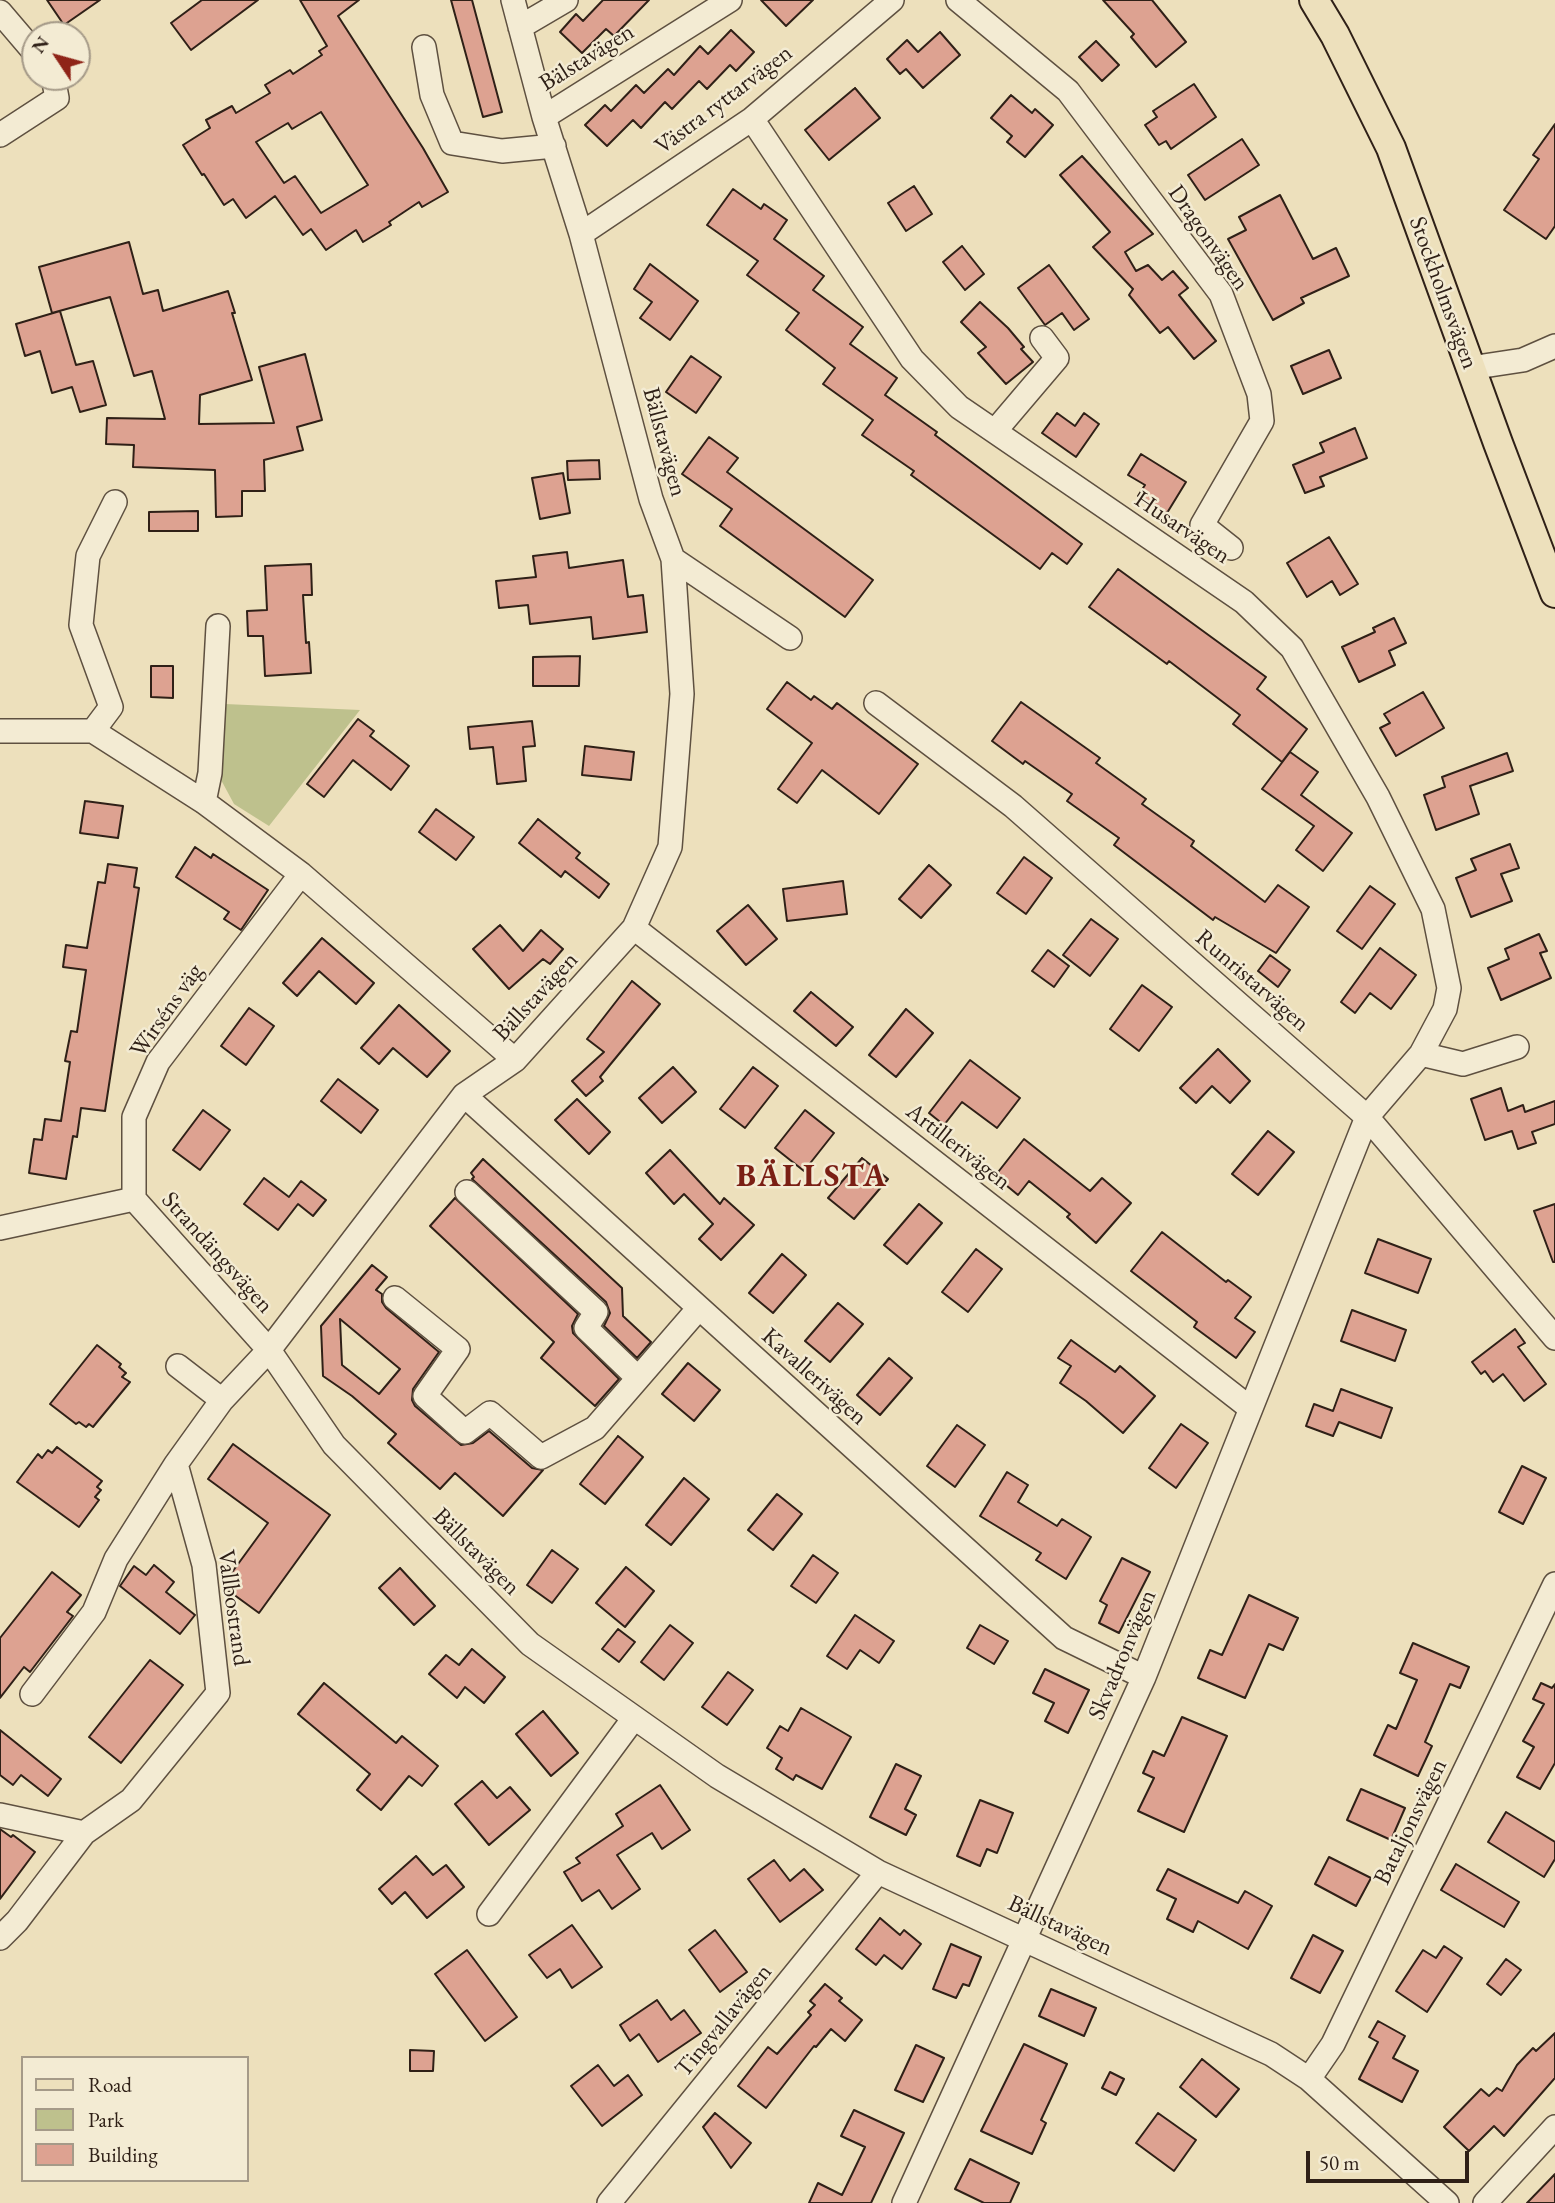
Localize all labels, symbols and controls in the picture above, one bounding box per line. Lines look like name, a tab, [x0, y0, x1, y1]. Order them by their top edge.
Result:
street label: Bälstavägen	[534, 18, 640, 98]
north arrow	[21, 21, 91, 91]
text: N	[26, 31, 55, 58]
street label: Västra ryttarvägen	[650, 39, 798, 161]
street label: Dragonvägen	[1161, 180, 1255, 296]
street label: Stockholmsvägen	[1402, 213, 1484, 373]
street label: Bällstavägen	[636, 384, 692, 500]
street label: Husarvägen	[1129, 485, 1235, 571]
street label: Runristarvägen	[1189, 924, 1315, 1038]
street label: Bällstavägen	[487, 946, 585, 1048]
street label: Wirséns väg	[124, 959, 210, 1063]
street label: Artillerivägen	[900, 1097, 1016, 1197]
district label: BÄLLSTA	[737, 1158, 887, 1196]
street label: Strandängsvägen	[155, 1186, 279, 1320]
street label: Kavallerivägen	[755, 1322, 873, 1432]
street label: Bällstavägen	[426, 1502, 526, 1602]
street label: Vallbostrand	[211, 1548, 255, 1668]
street label: Skvadronvägen	[1083, 1586, 1163, 1724]
street label: Bataljonsvägen	[1368, 1754, 1454, 1890]
street label: Bällstavägen	[1003, 1889, 1117, 1963]
street label: Tingvallavägen	[670, 1958, 778, 2084]
legend	[21, 2056, 248, 2182]
text: Road	[88, 2071, 132, 2098]
text: Park	[88, 2106, 124, 2133]
scale bar	[1310, 2136, 1473, 2180]
text: Building	[88, 2141, 158, 2168]
text: 50 m	[1319, 2149, 1360, 2176]

